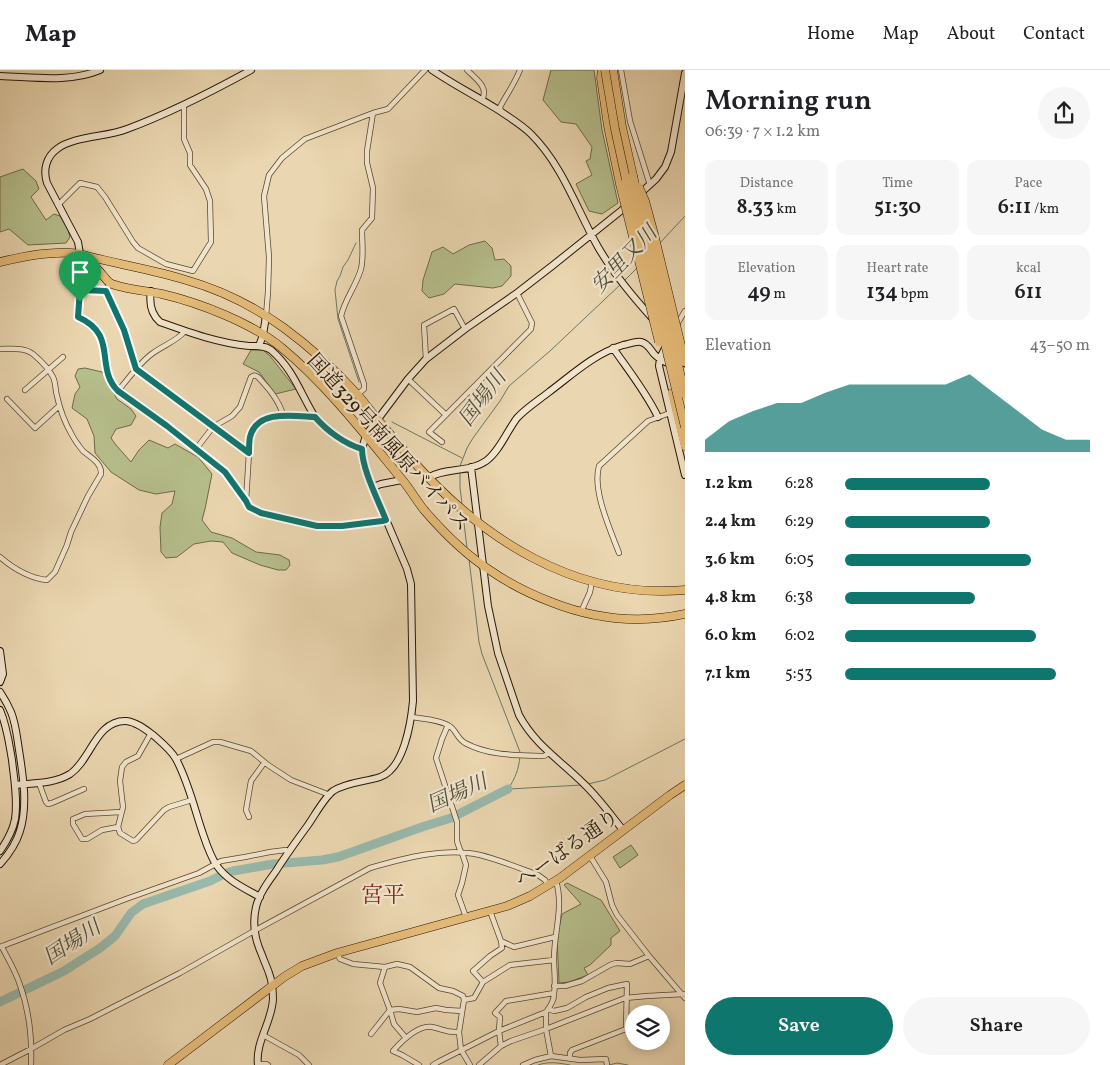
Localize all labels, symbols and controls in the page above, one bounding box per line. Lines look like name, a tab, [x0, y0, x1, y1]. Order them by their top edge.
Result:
text: Map	[25, 18, 76, 52]
text: Home	[807, 22, 855, 47]
text: Map	[883, 22, 919, 47]
text: About	[947, 22, 995, 47]
text: Contact	[1023, 22, 1085, 47]
text: Morning run	[705, 82, 872, 121]
button: share	[1038, 87, 1090, 139]
text: 06:39 · 7 × 1.2 km	[705, 121, 820, 143]
text: Distance	[740, 174, 793, 193]
text: Time	[882, 174, 913, 193]
text: Pace	[1015, 174, 1043, 193]
text: 8.33	[736, 193, 774, 222]
text: 51:30	[874, 193, 921, 222]
text: 6:11	[998, 193, 1031, 222]
text: km	[774, 200, 797, 219]
text: /km	[1031, 200, 1059, 219]
water label: 安里又川	[585, 218, 666, 300]
pin	[59, 251, 101, 302]
icon: arrive	[66, 258, 94, 286]
text: Elevation	[737, 259, 796, 278]
text: Heart rate	[867, 259, 928, 278]
text: kcal	[1016, 259, 1041, 278]
text: 49	[747, 278, 771, 307]
text: 134	[866, 278, 898, 307]
text: 611	[1015, 278, 1042, 307]
text: m	[771, 285, 786, 304]
text: bpm	[898, 285, 929, 304]
text: Elevation	[705, 335, 772, 357]
text: 43–50 m	[1029, 335, 1090, 357]
street label: 国道329号南風原バイパス	[300, 348, 475, 538]
water label: 国場川	[453, 363, 515, 433]
text: 1.2 km	[705, 473, 753, 495]
text: 6:28	[785, 473, 814, 495]
text: 2.4 km	[705, 511, 756, 533]
text: 6:29	[785, 511, 814, 533]
text: 3.6 km	[705, 549, 755, 571]
text: 6:05	[785, 549, 814, 571]
text: 4.8 km	[705, 587, 756, 609]
text: 6:38	[785, 587, 813, 609]
text: 6.0 km	[705, 625, 757, 647]
text: 6:02	[785, 625, 815, 647]
text: 7.1 km	[705, 663, 750, 685]
text: 5:53	[785, 663, 812, 685]
water label: 国場川	[423, 767, 494, 820]
street label: へーばる通り	[511, 804, 625, 896]
district label: 宮平	[361, 881, 405, 912]
water label: 国場川	[39, 913, 109, 973]
button: Save	[705, 997, 893, 1055]
button: Share	[903, 997, 1090, 1055]
map controls	[625, 1005, 670, 1050]
button: layers	[625, 1005, 670, 1050]

